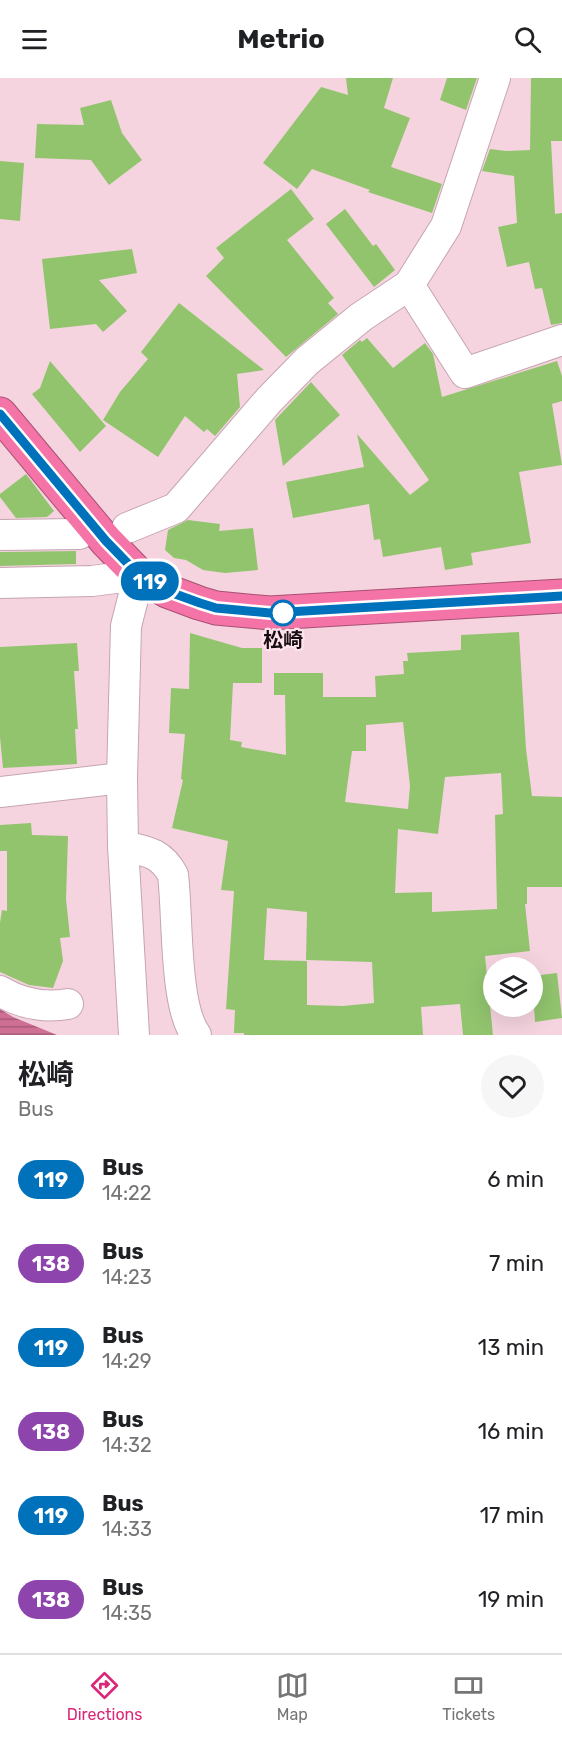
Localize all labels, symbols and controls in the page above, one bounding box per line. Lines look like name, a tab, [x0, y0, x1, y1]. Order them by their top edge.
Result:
icon: menu	[18, 23, 51, 56]
text: Metrio	[237, 23, 325, 55]
icon: search	[511, 23, 544, 56]
line badge: 119	[116, 562, 184, 600]
text: 119	[133, 569, 167, 594]
marker: 松崎	[270, 600, 296, 626]
place label: 松崎	[263, 628, 303, 652]
map controls	[483, 957, 543, 1017]
button: layers	[483, 957, 543, 1017]
button: heart	[481, 1055, 544, 1118]
text: 松崎	[18, 1058, 74, 1091]
text: Bus	[18, 1097, 54, 1121]
text: Bus	[102, 1154, 144, 1181]
text: 6 min	[487, 1166, 544, 1193]
text: 119	[34, 1167, 68, 1192]
text: 14:22	[102, 1181, 152, 1205]
text: Bus	[102, 1238, 144, 1265]
text: 7 min	[489, 1250, 544, 1277]
text: 138	[32, 1251, 70, 1276]
text: 14:23	[102, 1265, 152, 1289]
text: Bus	[102, 1322, 144, 1349]
text: 13 min	[478, 1334, 544, 1361]
text: 119	[34, 1335, 68, 1360]
text: 14:29	[102, 1349, 152, 1373]
text: Bus	[102, 1406, 144, 1433]
text: 16 min	[478, 1418, 544, 1445]
text: 138	[32, 1419, 70, 1444]
text: 14:32	[102, 1433, 152, 1457]
text: Bus	[102, 1490, 144, 1517]
text: 17 min	[480, 1502, 544, 1529]
text: 119	[34, 1503, 68, 1528]
text: 14:33	[102, 1517, 152, 1541]
text: Bus	[102, 1574, 144, 1601]
text: 19 min	[478, 1586, 544, 1613]
text: 138	[32, 1587, 70, 1612]
text: 14:35	[102, 1601, 152, 1625]
tab: Directions	[67, 1669, 142, 1724]
tab: Map	[276, 1669, 309, 1724]
tab: Tickets	[442, 1669, 495, 1724]

